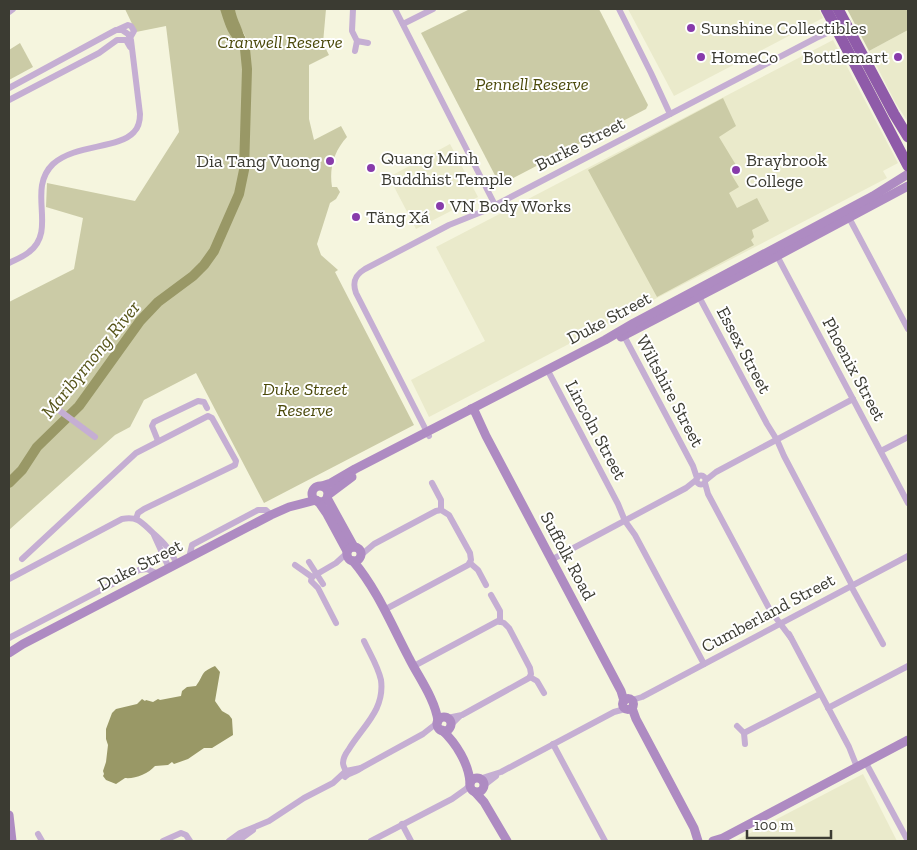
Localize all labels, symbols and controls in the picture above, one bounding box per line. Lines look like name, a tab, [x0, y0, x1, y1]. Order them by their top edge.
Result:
place label: Sunshine Collectibles	[701, 17, 867, 39]
marker: Sunshine Collectibles	[685, 22, 697, 34]
park label: Cranwell Reserve	[217, 31, 343, 53]
place label: HomeCo	[711, 46, 778, 68]
place label: Bottlemart	[803, 46, 888, 68]
marker: HomeCo	[695, 51, 707, 63]
marker: Bottlemart	[892, 51, 904, 63]
park label: Pennell Reserve	[475, 73, 589, 95]
street label: Burke Street	[532, 112, 629, 176]
place label: Quang Minh Buddhist Temple	[381, 147, 512, 190]
place label: Braybrook College	[746, 149, 828, 192]
place label: Dia Tang Vuong	[196, 150, 320, 172]
marker: Dia Tang Vuong	[324, 155, 336, 167]
marker: Quang Minh Buddhist Temple	[365, 162, 377, 174]
marker: Braybrook College	[730, 164, 742, 176]
place label: VN Body Works	[449, 195, 571, 217]
marker: VN Body Works	[434, 200, 446, 212]
place label: Tăng Xá	[366, 206, 430, 228]
marker: Tăng Xá	[350, 211, 362, 223]
street label: Duke Street	[563, 287, 655, 349]
water label: Maribyrnong River	[36, 296, 145, 423]
street label: Essex Street	[712, 303, 776, 398]
street label: Phoenix Street	[817, 313, 891, 425]
street label: Wiltshire Street	[631, 331, 709, 451]
street label: Lincoln Street	[561, 377, 632, 484]
park label: Duke Street Reserve	[263, 378, 347, 421]
street label: Suffolk Road	[536, 508, 600, 604]
street label: Duke Street	[94, 534, 186, 596]
street label: Cumberland Street	[698, 568, 839, 657]
scale bar	[747, 808, 831, 840]
text: 100 m	[754, 816, 793, 834]

